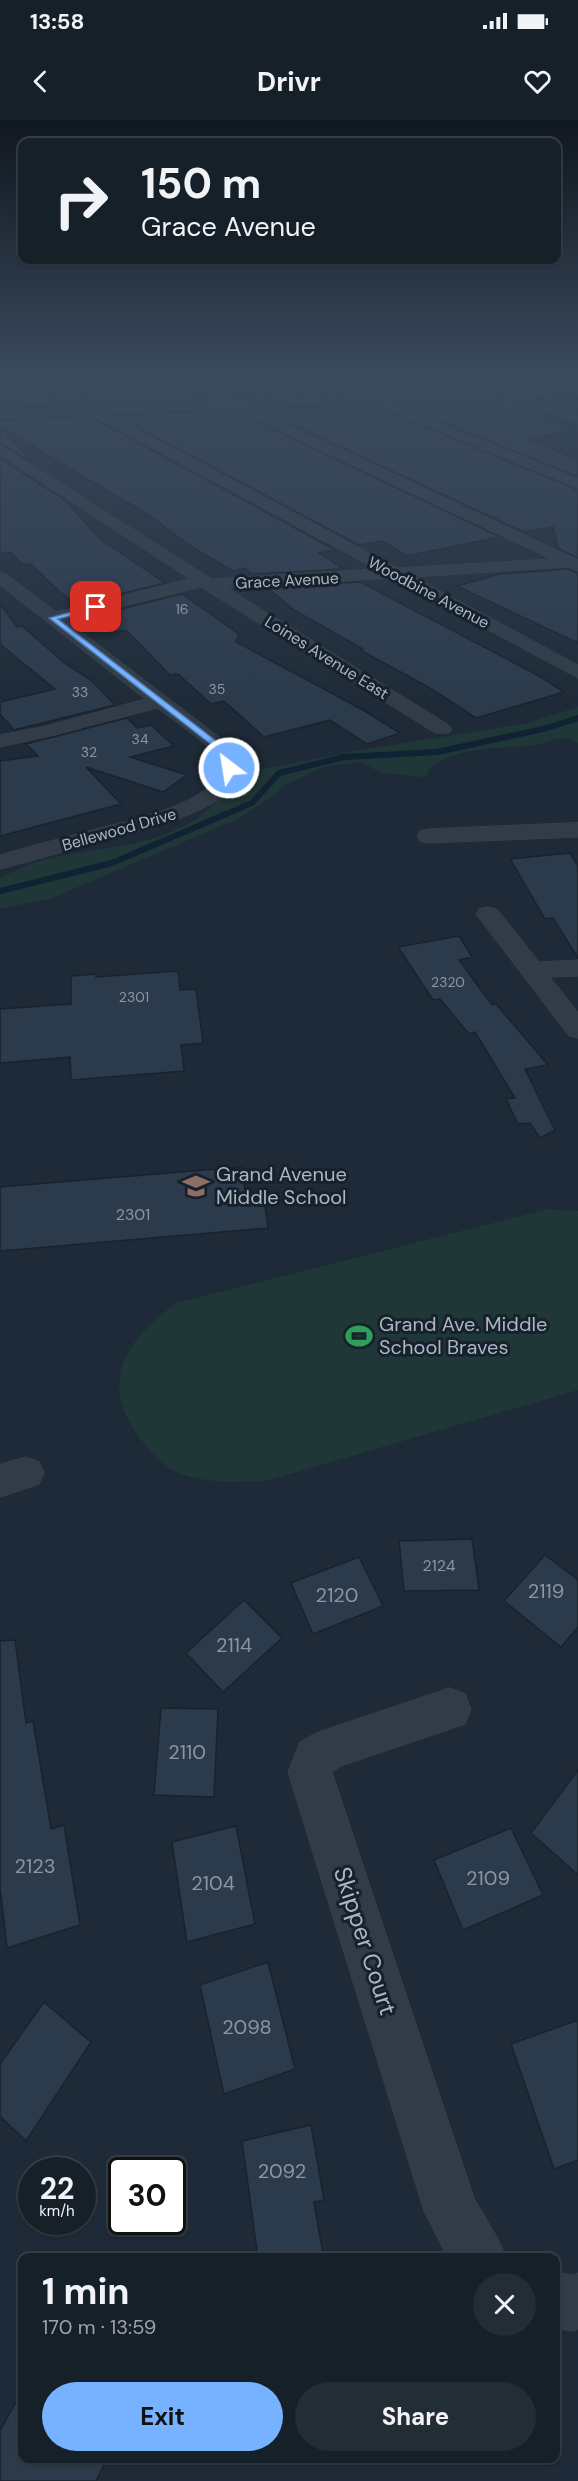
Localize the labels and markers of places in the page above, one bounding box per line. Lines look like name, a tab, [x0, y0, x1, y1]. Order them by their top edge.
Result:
pin	[70, 581, 121, 632]
place label: Grand Avenue Middle School	[216, 1161, 347, 1210]
school or university icon: Grand Avenue Middle School	[181, 1171, 211, 1201]
place label: Grand Ave. Middle School Braves	[379, 1311, 547, 1360]
sports icon: Grand Ave. Middle School Braves	[344, 1321, 374, 1351]

